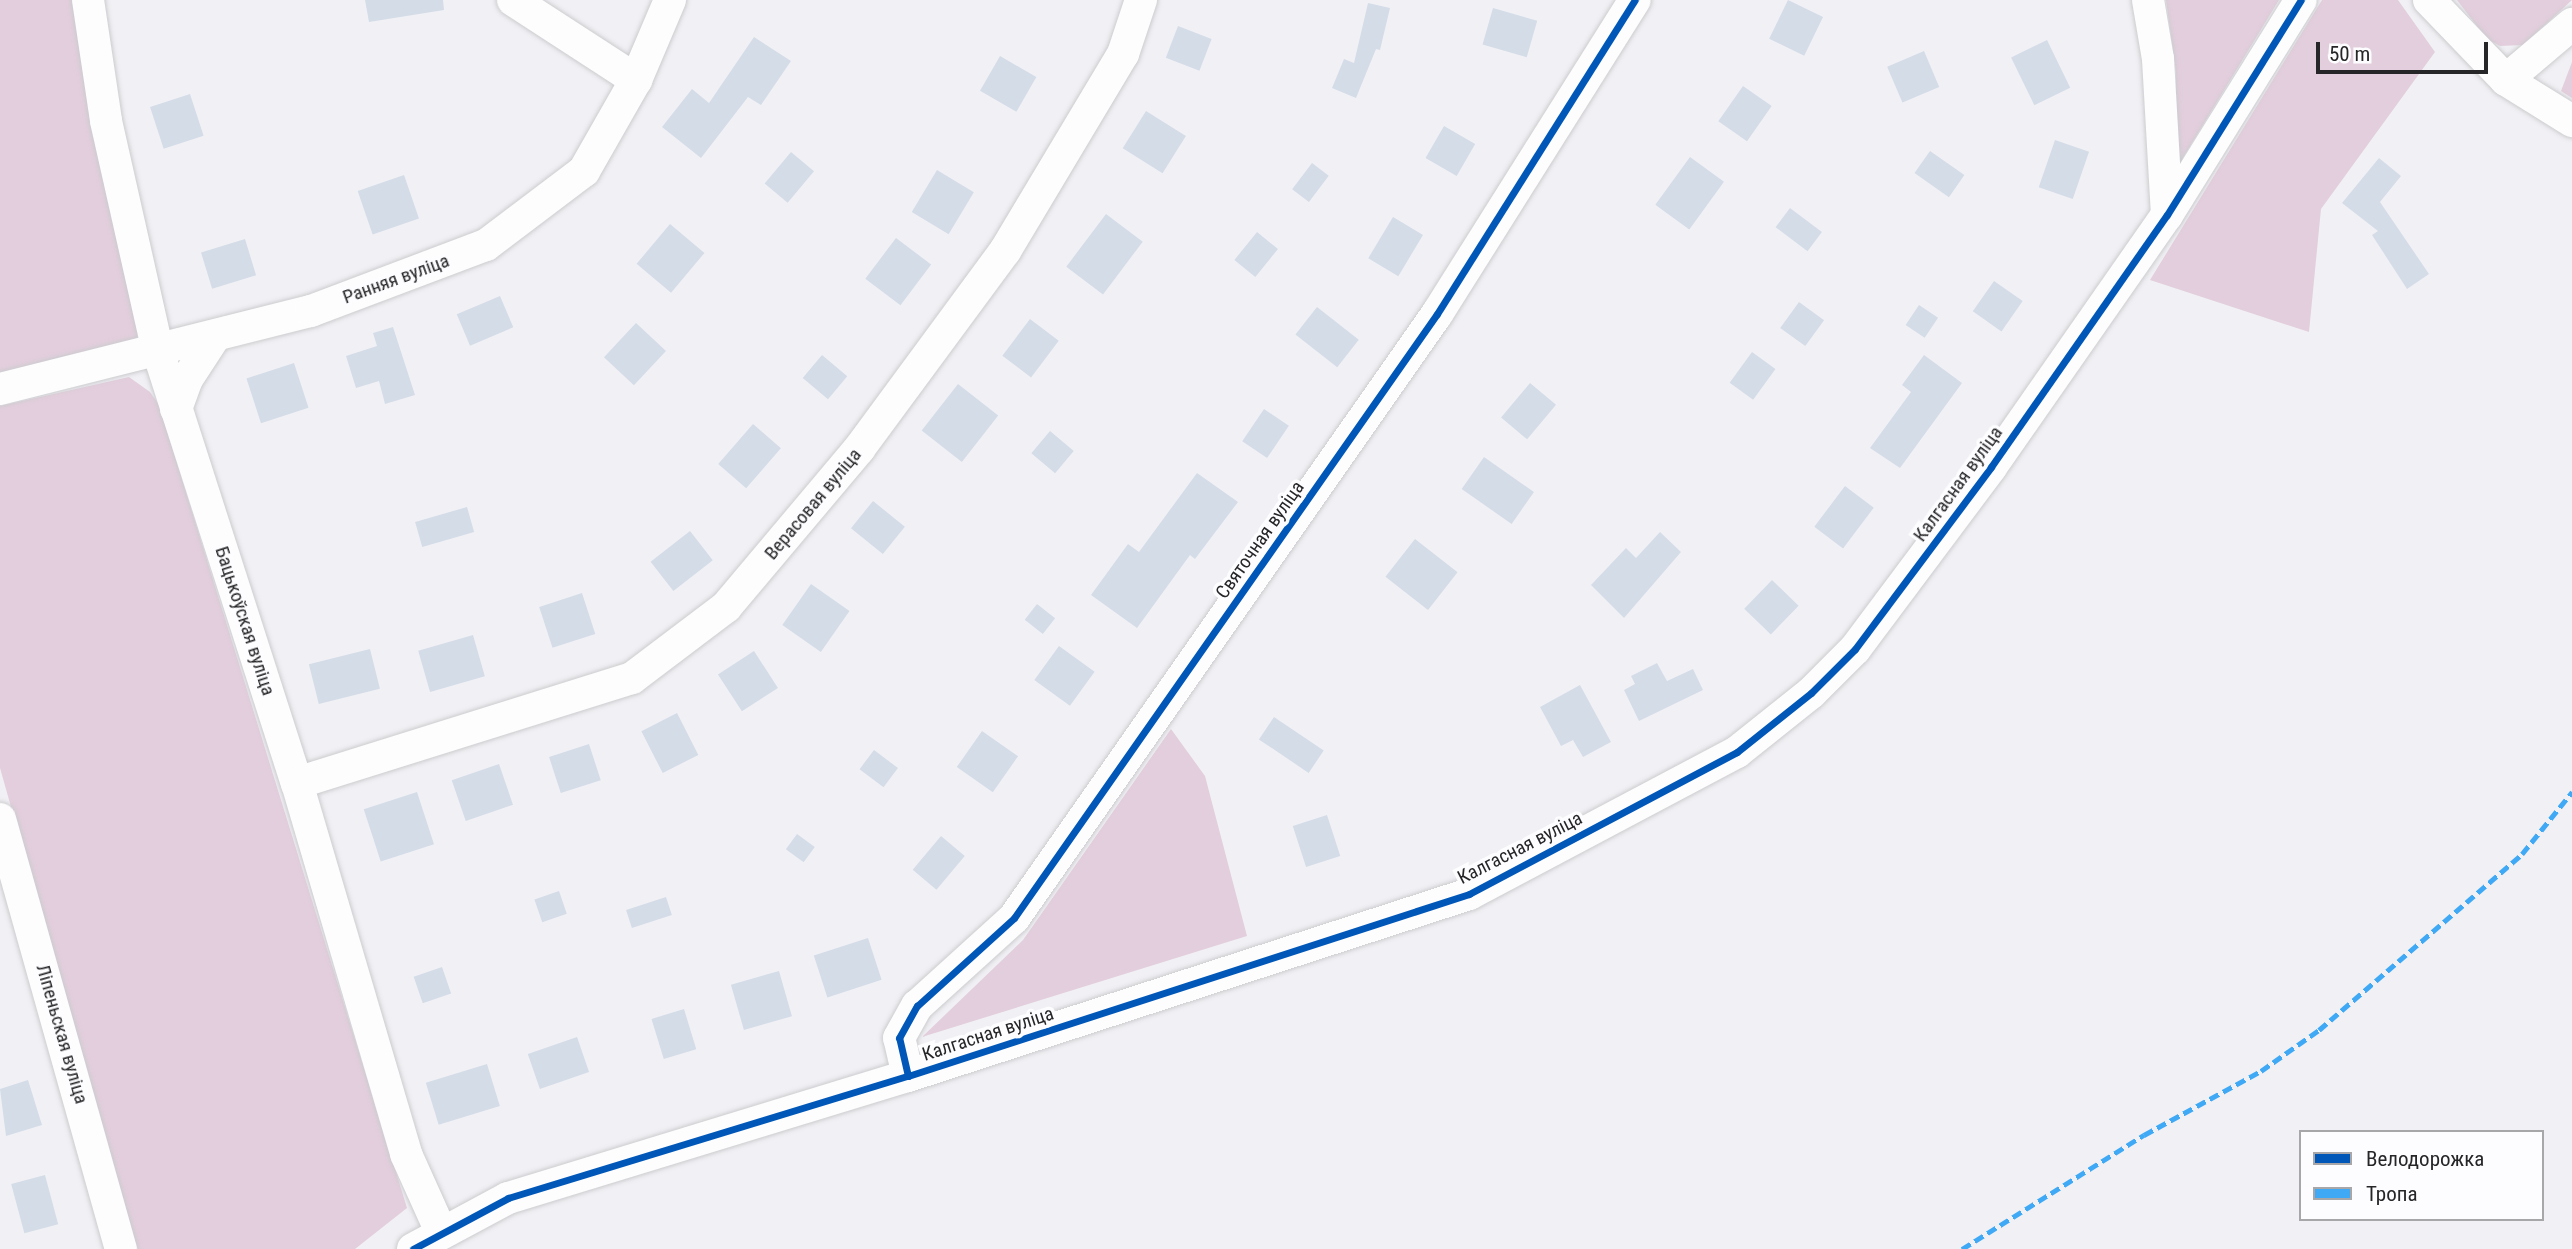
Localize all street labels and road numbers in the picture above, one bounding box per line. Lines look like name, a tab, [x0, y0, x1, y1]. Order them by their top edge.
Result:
street label: Ранняя вуліца	[340, 249, 452, 309]
street label: Калгасная вуліца	[1909, 422, 2007, 546]
street label: Верасовая вуліца	[760, 444, 866, 564]
street label: Святочная вуліца	[1211, 477, 1309, 603]
street label: Бацькоўская вуліца	[210, 544, 280, 698]
street label: Калгасная вуліца	[1454, 807, 1586, 889]
street label: Ліпеньская вуліца	[31, 962, 93, 1106]
street label: Калгасная вуліца	[919, 1002, 1057, 1066]

